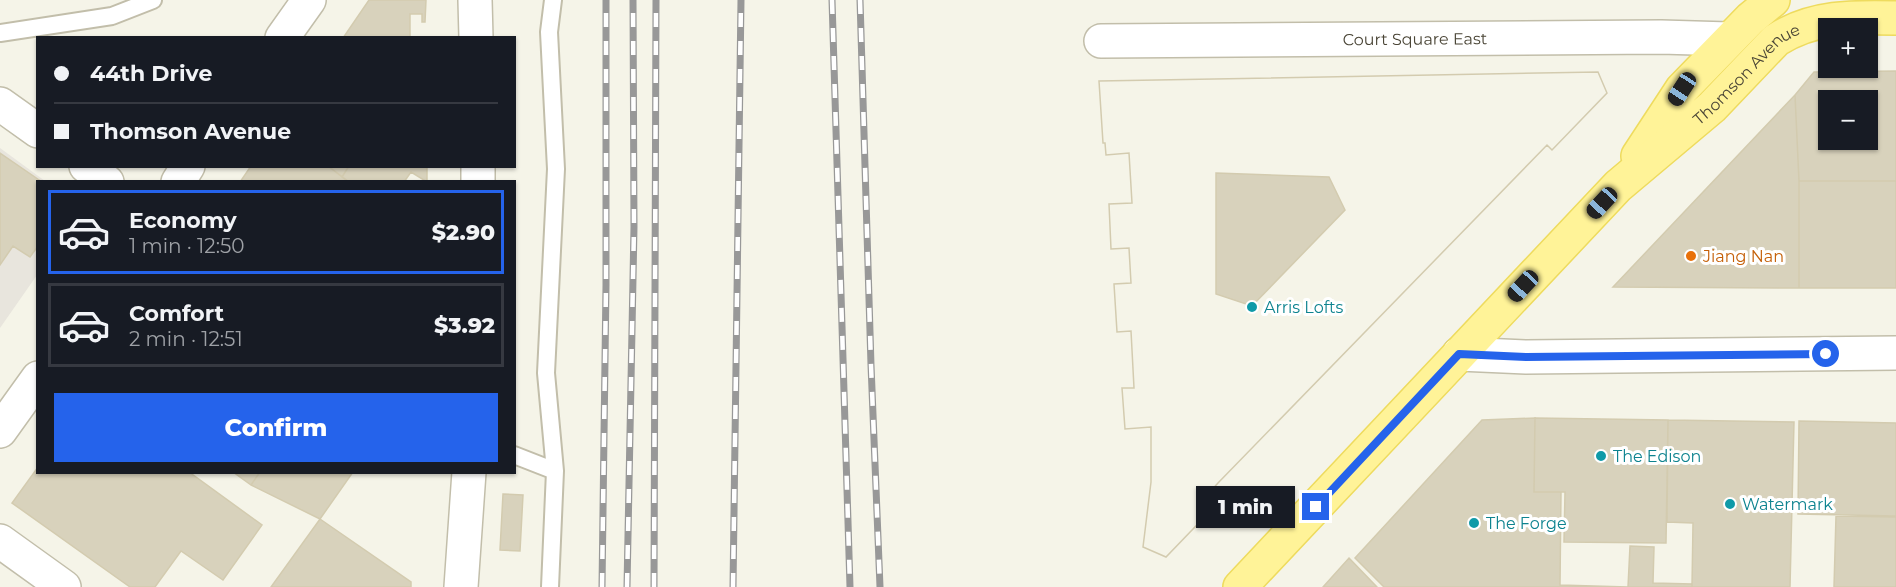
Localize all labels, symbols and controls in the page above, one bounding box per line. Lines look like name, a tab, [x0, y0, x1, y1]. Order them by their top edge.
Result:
map controls	[1818, 18, 1878, 150]
button: +	[1818, 18, 1878, 78]
street label: Thomson Avenue	[1689, 19, 1803, 128]
street label: Court Square East	[1343, 29, 1488, 49]
text: 44th Drive	[90, 60, 212, 87]
car	[1665, 69, 1699, 109]
button: −	[1818, 90, 1878, 150]
text: Thomson Avenue	[90, 118, 291, 145]
car	[1583, 184, 1621, 222]
icon: car	[57, 205, 111, 259]
text: Economy	[129, 207, 237, 234]
text: $2.90	[432, 219, 495, 246]
text: 1 min · 12:50	[129, 234, 244, 258]
place label: Jiang Nan	[1702, 247, 1784, 266]
marker: Jiang Nan	[1684, 249, 1698, 263]
car	[1504, 267, 1542, 305]
icon: car	[57, 298, 111, 352]
place label: Arris Lofts	[1264, 298, 1344, 317]
text: Comfort	[129, 300, 224, 327]
marker: Arris Lofts	[1245, 300, 1259, 314]
text: $3.92	[434, 312, 495, 339]
text: 2 min · 12:51	[129, 327, 243, 351]
route start	[1812, 340, 1839, 367]
button: Confirm	[54, 393, 498, 462]
place label: The Edison	[1613, 447, 1701, 466]
marker: The Edison	[1594, 449, 1608, 463]
callout: 1 min	[1196, 486, 1295, 528]
route end	[1302, 493, 1329, 520]
text: 1 min	[1218, 495, 1273, 519]
place label: Watermark	[1742, 495, 1833, 514]
marker: Watermark	[1723, 497, 1737, 511]
place label: The Forge	[1486, 514, 1567, 533]
marker: The Forge	[1467, 516, 1481, 530]

